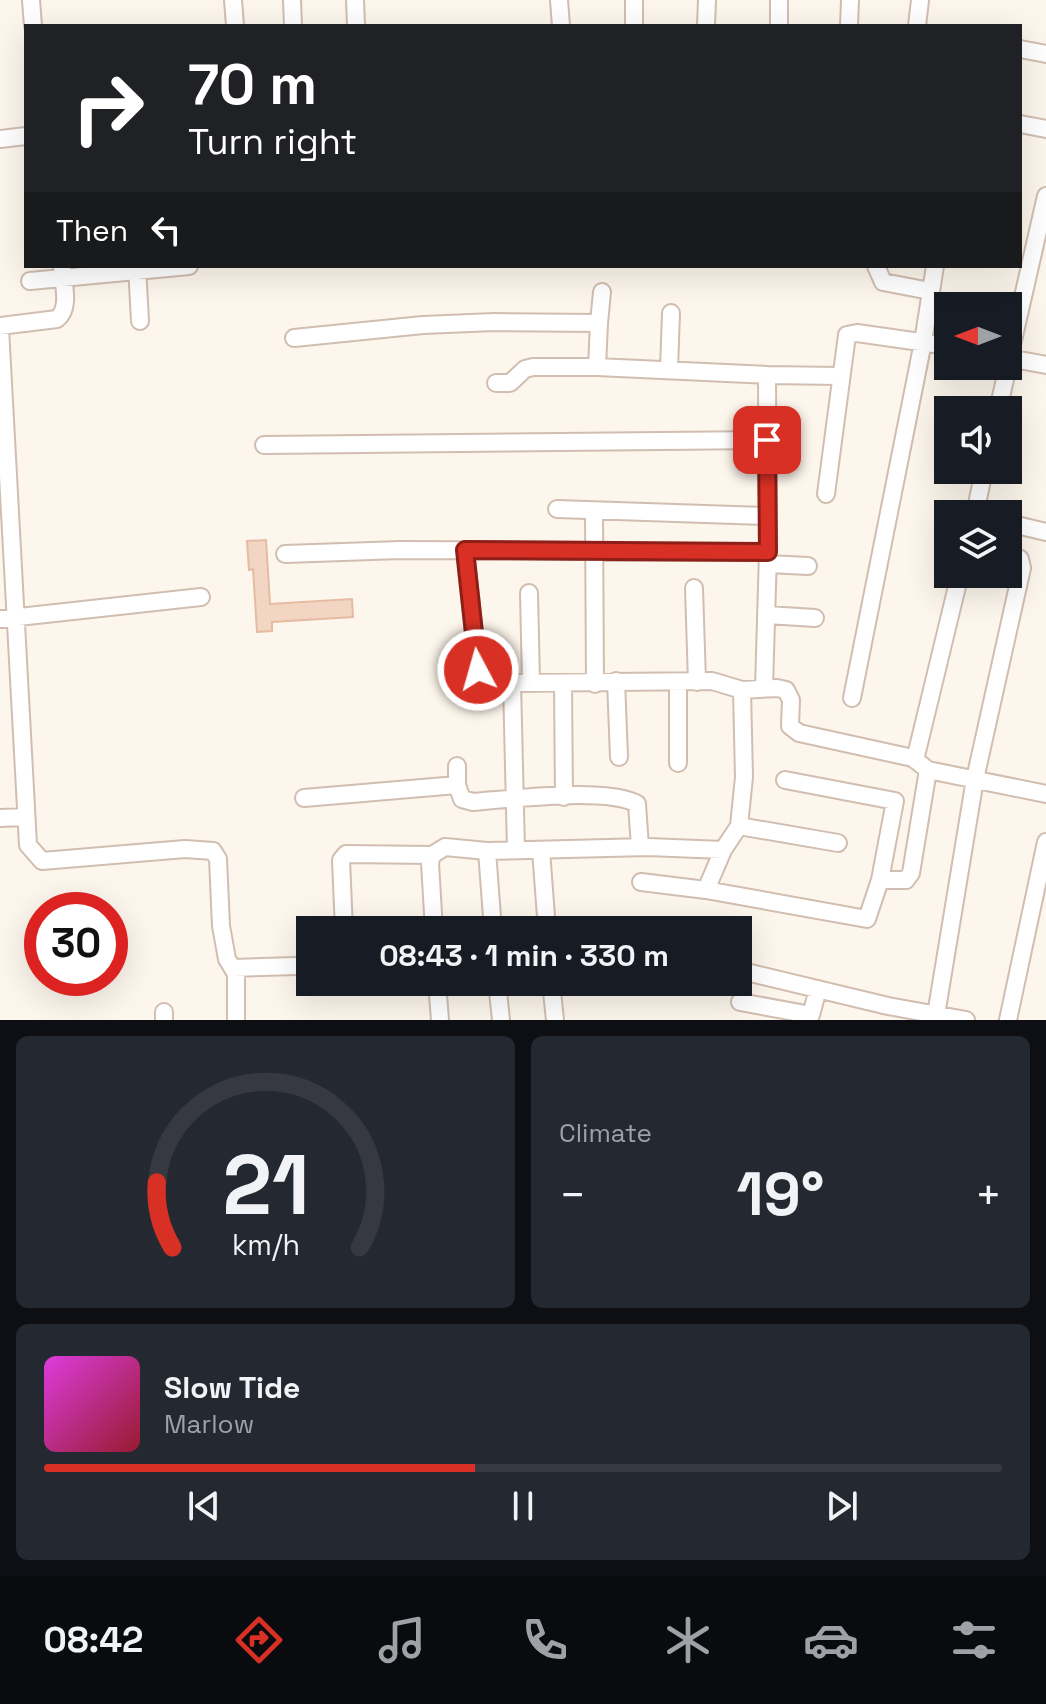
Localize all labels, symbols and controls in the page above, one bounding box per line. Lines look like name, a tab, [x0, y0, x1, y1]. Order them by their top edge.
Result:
text: 70 m	[188, 49, 317, 120]
icon: right	[56, 56, 160, 160]
text: Turn right	[188, 119, 357, 165]
icon: left	[144, 208, 188, 252]
text: Then	[56, 211, 128, 250]
north arrow	[934, 292, 1022, 380]
map controls	[934, 292, 1022, 588]
button: sound	[934, 396, 1022, 484]
pin	[733, 406, 801, 474]
icon: arrive	[745, 418, 789, 462]
button: layers	[934, 500, 1022, 588]
position arrow	[436, 628, 520, 712]
speed limit sign: 30	[24, 892, 128, 996]
text: 08:43 · 1 min · 330 m	[379, 936, 669, 975]
text: Climate	[559, 1116, 652, 1150]
text: 21	[222, 1132, 309, 1238]
text: 19°	[737, 1156, 824, 1233]
text: −	[559, 1167, 586, 1223]
text: +	[975, 1167, 1002, 1223]
text: km/h	[231, 1227, 300, 1263]
text: Slow Tide	[164, 1368, 300, 1407]
text: Marlow	[164, 1407, 254, 1441]
icon: previous	[182, 1484, 226, 1528]
icon: pause	[501, 1484, 545, 1528]
icon: next	[820, 1484, 864, 1528]
icon: directions	[231, 1612, 287, 1668]
icon: music	[374, 1612, 430, 1668]
icon: phone	[517, 1612, 573, 1668]
icon: climate	[660, 1612, 716, 1668]
icon: car	[803, 1612, 859, 1668]
icon: filters	[946, 1612, 1002, 1668]
text: 08:42	[44, 1617, 144, 1663]

